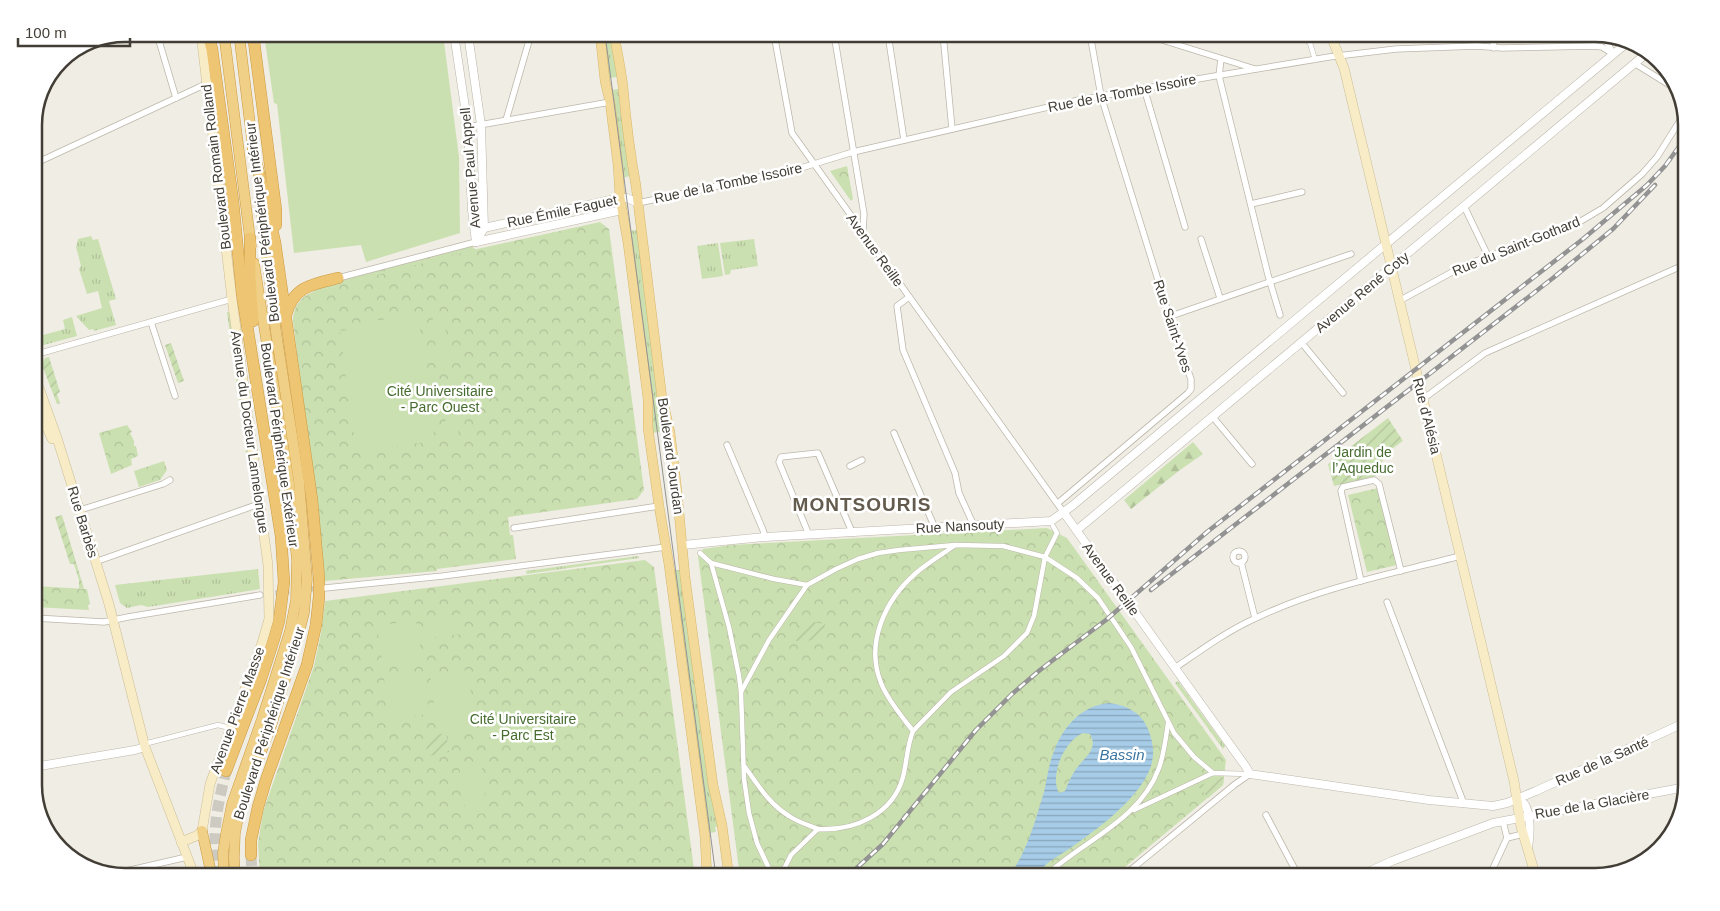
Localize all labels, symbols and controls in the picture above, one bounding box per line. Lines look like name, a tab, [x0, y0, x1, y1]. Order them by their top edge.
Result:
scale bar	[18, 15, 130, 47]
text: 100 m	[25, 24, 67, 41]
street label: Rue de la Tombe Issoire	[1046, 71, 1198, 115]
street label: Boulevard Romain Rolland	[198, 83, 234, 251]
street label: Avenue Paul Appell	[457, 107, 483, 229]
street label: Boulevard Périphérique Intérieur	[242, 121, 282, 323]
street label: Rue de la Tombe Issoire	[653, 159, 804, 206]
street label: Rue Émile Faguet	[506, 192, 619, 230]
street label: Avenue Reille	[843, 210, 907, 290]
street label: Rue du Saint-Gothard	[1450, 213, 1582, 279]
street label: Avenue René Coty	[1312, 248, 1412, 336]
street label: Rue Saint-Yves	[1150, 278, 1196, 374]
street label: Avenue du Docteur Lannelongue	[228, 330, 272, 535]
street label: Boulevard Périphérique Extérieur	[258, 342, 302, 549]
street label: Rue d'Alésia	[1410, 376, 1444, 456]
park label: Cité Universitaire - Parc Ouest	[387, 383, 494, 415]
street label: Boulevard Jourdan	[655, 397, 687, 515]
park label: Jardin de l’Aqueduc	[1332, 444, 1394, 476]
street label: Rue Barbès	[65, 484, 101, 560]
district label: MONTSOURIS	[793, 494, 931, 515]
street label: Rue Nansouty	[915, 516, 1005, 536]
street label: Avenue Reille	[1079, 539, 1143, 619]
street label: Boulevard Périphérique Intérieur	[230, 624, 308, 821]
street label: Avenue Pierre Masse	[207, 644, 267, 776]
park label: Cité Universitaire - Parc Est	[470, 711, 577, 743]
street label: Rue de la Santé	[1553, 733, 1651, 789]
water label: Bassin	[1099, 746, 1145, 763]
street label: Rue de la Glacière	[1534, 786, 1651, 822]

